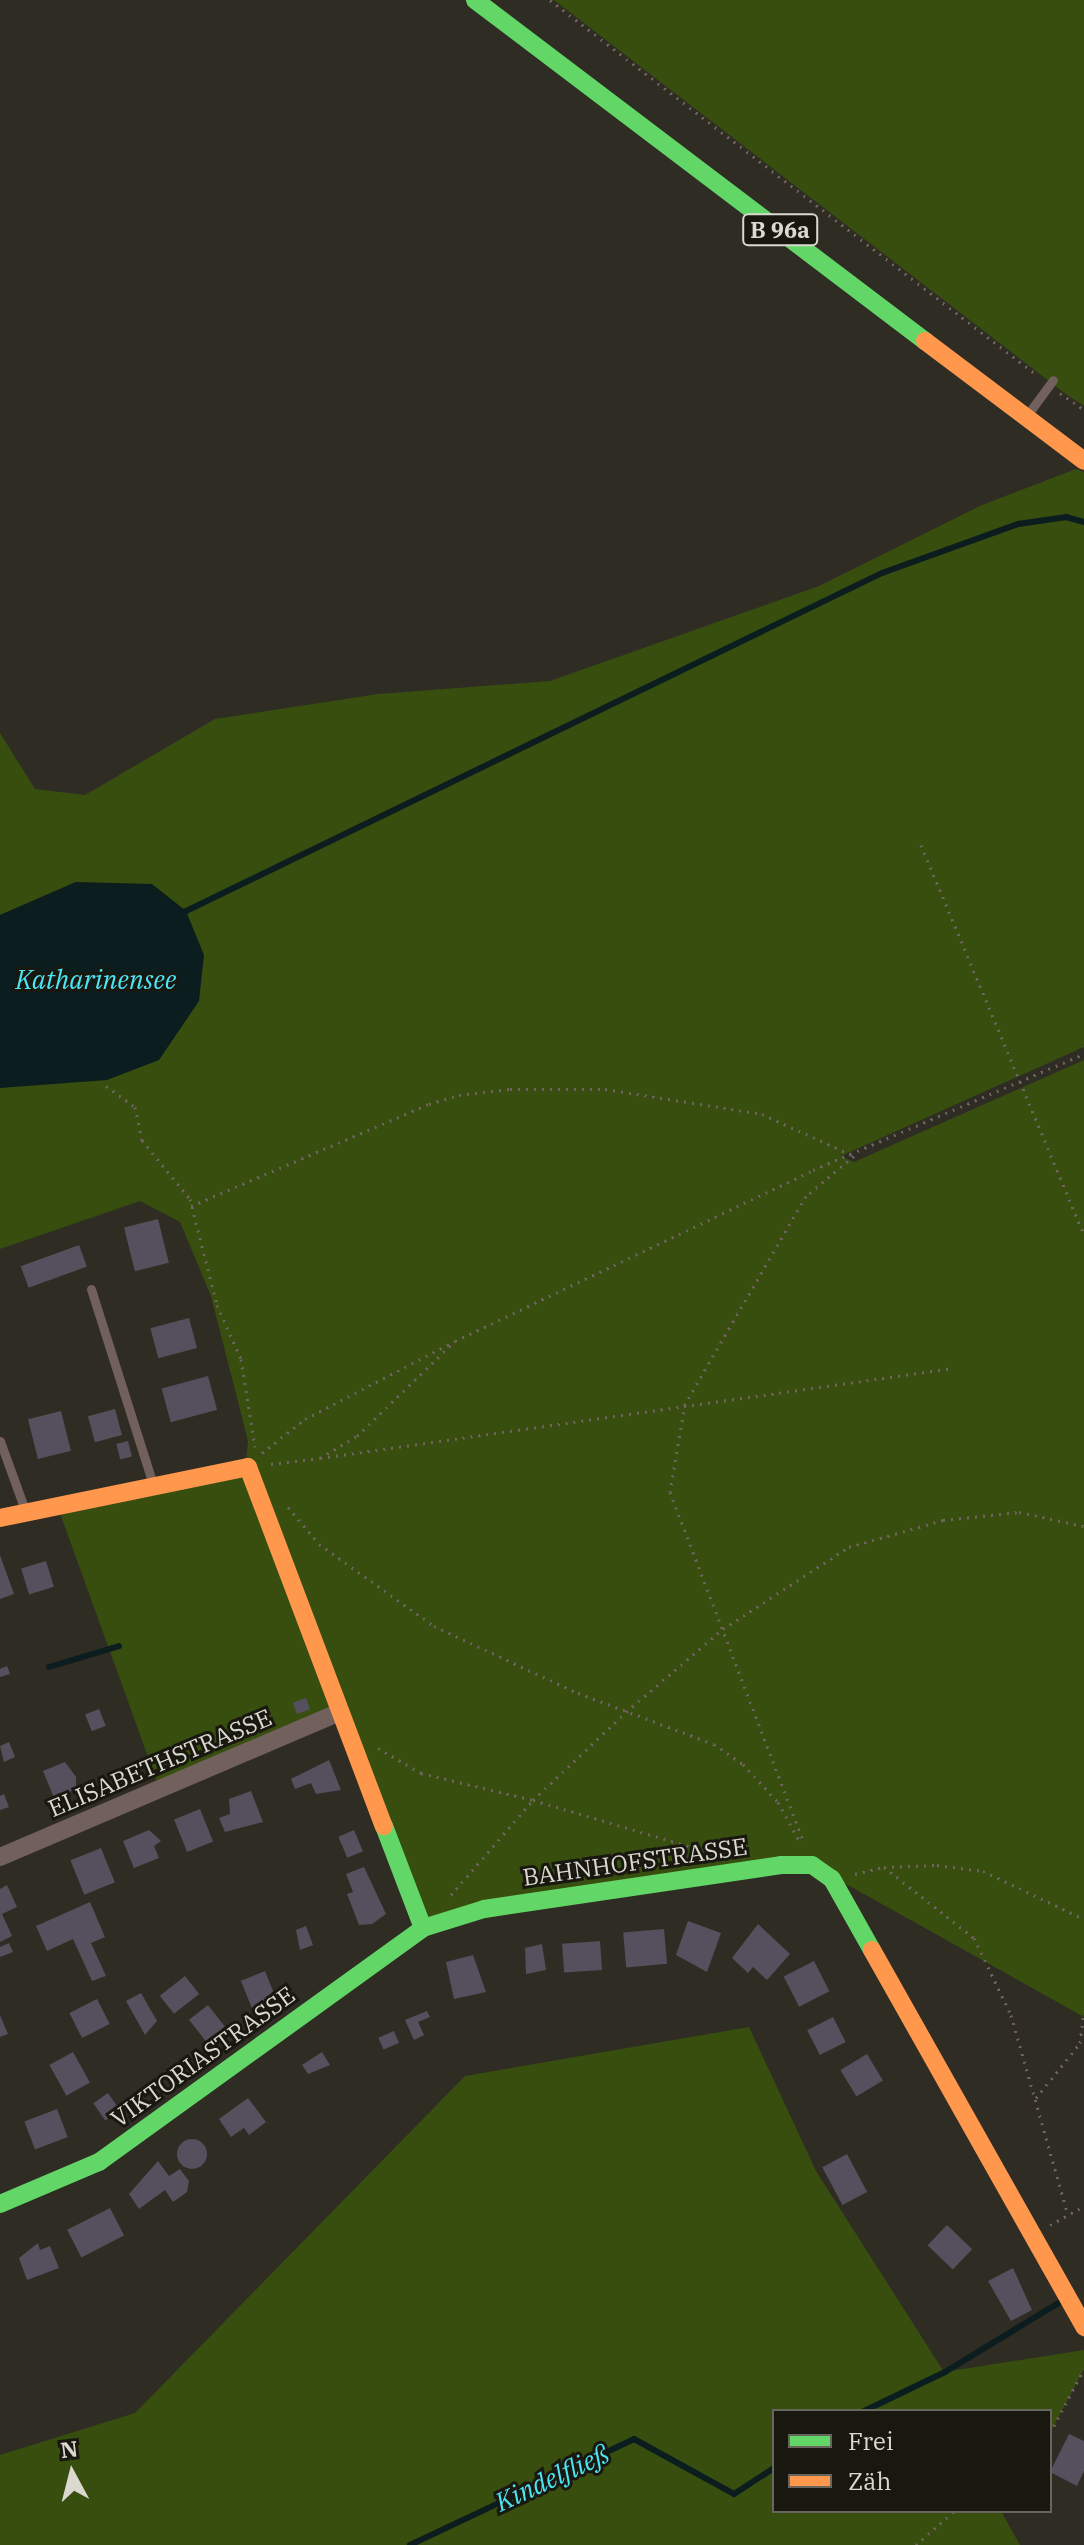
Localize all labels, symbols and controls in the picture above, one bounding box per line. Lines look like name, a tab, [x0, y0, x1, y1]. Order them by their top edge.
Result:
road number: B 96a	[742, 212, 818, 248]
water label: Katharinensee	[16, 964, 176, 996]
street label: ELISABETHSTRASSE	[44, 1703, 276, 1823]
street label: BAHNHOFSTRASSE	[521, 1832, 749, 1892]
street label: VIKTORIASTRASSE	[105, 1981, 301, 2133]
legend	[772, 2409, 1052, 2513]
text: Frei	[848, 2425, 893, 2457]
north arrow	[32, 2433, 112, 2513]
text: N	[59, 2433, 79, 2464]
water label: Kindelfließ	[490, 2438, 614, 2518]
text: Zäh	[848, 2465, 891, 2497]

